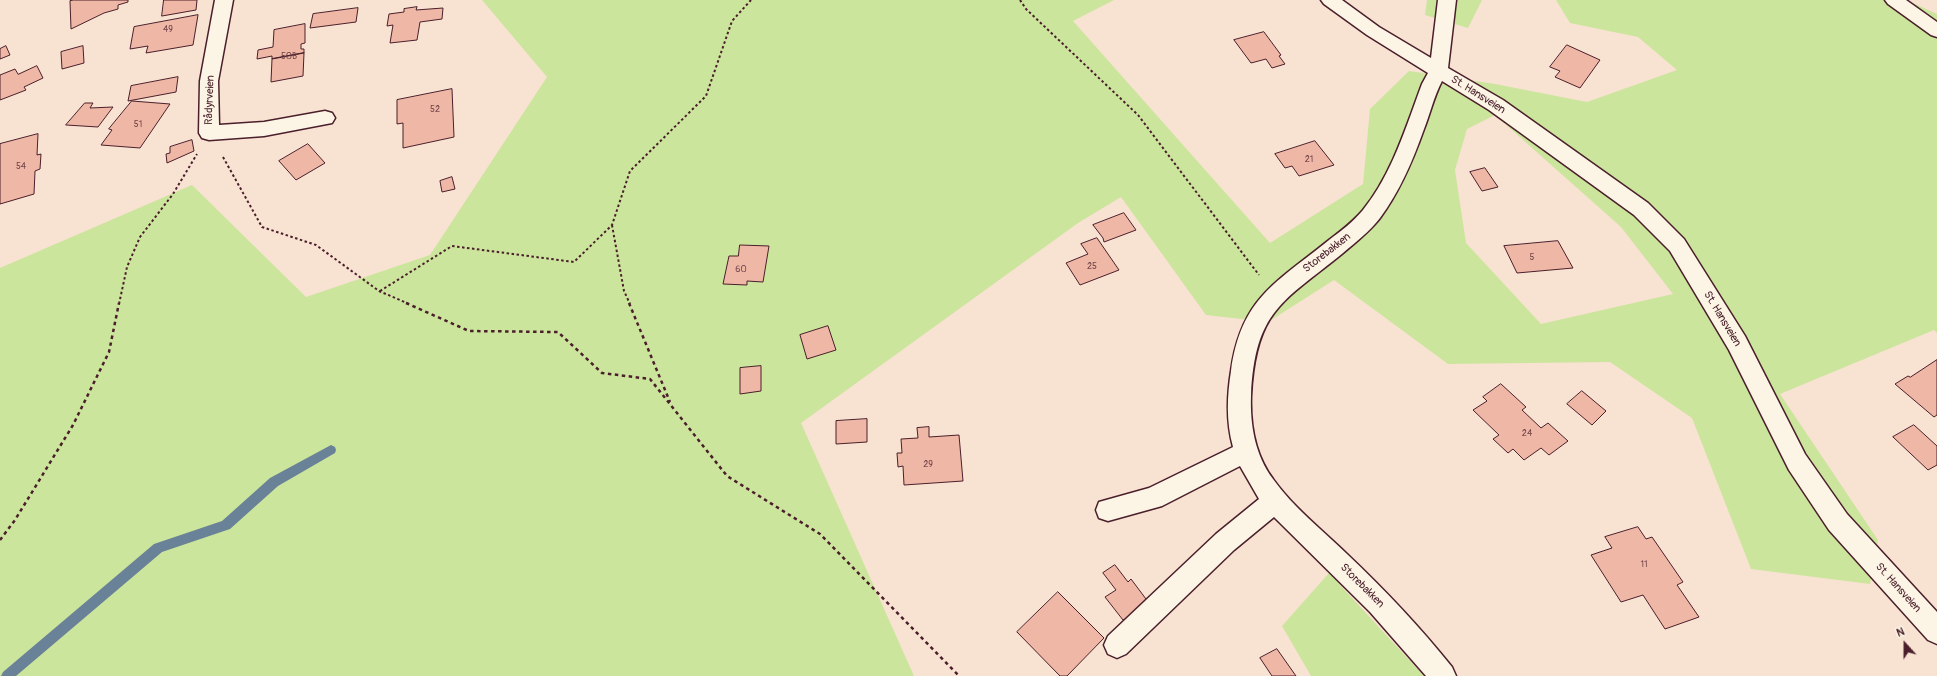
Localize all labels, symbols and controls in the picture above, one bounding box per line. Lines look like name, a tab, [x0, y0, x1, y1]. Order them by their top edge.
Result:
house number: 49	[163, 25, 173, 35]
house number: 50B	[281, 52, 297, 62]
street label: St. Hansveien	[1448, 73, 1508, 117]
street label: Rådyrveien	[203, 75, 217, 125]
house number: 52	[430, 105, 440, 115]
house number: 51	[134, 120, 142, 130]
house number: 21	[1305, 155, 1313, 165]
house number: 54	[16, 162, 26, 172]
street label: Storebakken	[1300, 230, 1354, 276]
house number: 5	[1530, 253, 1534, 263]
house number: 25	[1087, 262, 1097, 272]
house number: 60	[735, 265, 747, 275]
street label: St. Hansveien	[1700, 289, 1744, 349]
house number: 24	[1522, 429, 1532, 439]
house number: 29	[923, 460, 933, 470]
house number: 11	[1640, 560, 1648, 570]
street label: Storebakken	[1337, 561, 1387, 611]
street label: St. Hansveien	[1872, 561, 1924, 615]
north arrow	[1885, 624, 1925, 664]
text: N	[1895, 625, 1906, 640]

